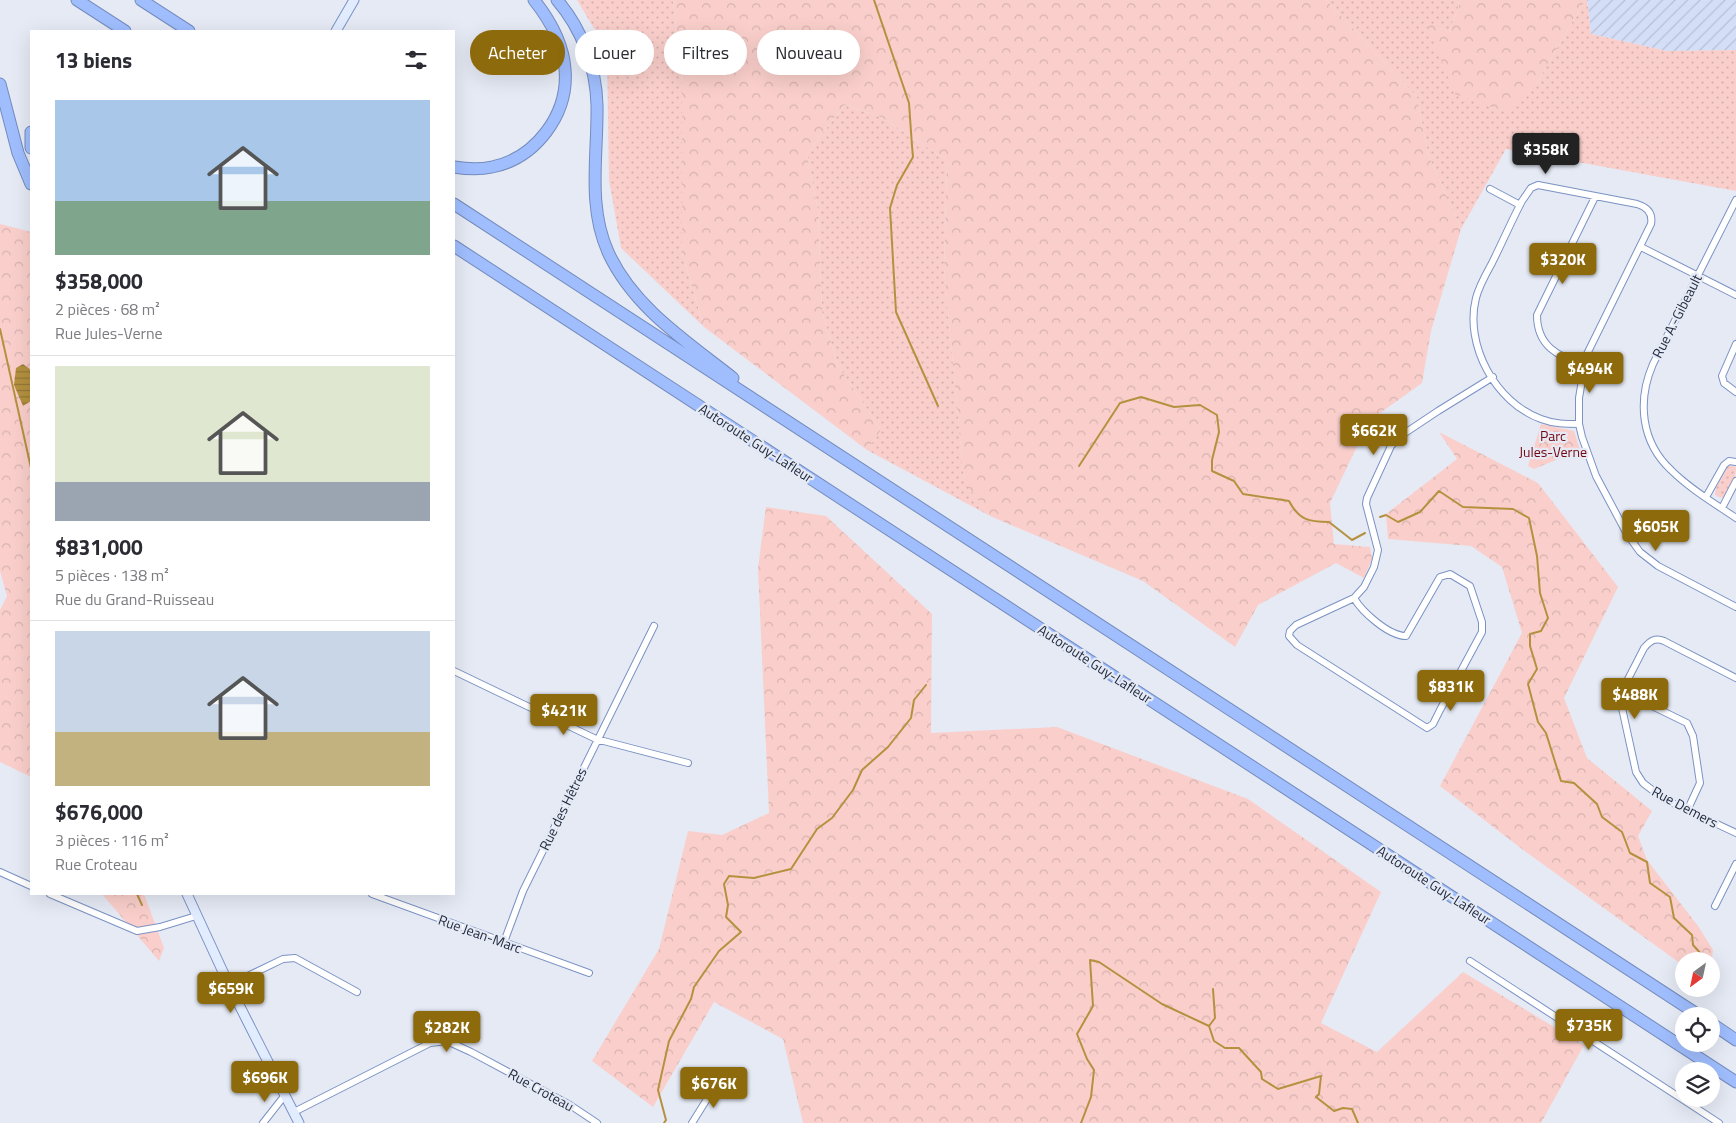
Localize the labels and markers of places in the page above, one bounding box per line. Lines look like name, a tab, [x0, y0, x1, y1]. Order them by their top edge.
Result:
pin: $358K	[1511, 132, 1581, 175]
pin: $320K	[1528, 242, 1598, 285]
pin: $494K	[1555, 352, 1625, 394]
pin: $662K	[1339, 414, 1409, 456]
pin: $605K	[1621, 510, 1691, 552]
pin: $831K	[1416, 670, 1486, 712]
pin: $488K	[1600, 678, 1670, 720]
pin: $421K	[529, 694, 599, 736]
pin: $659K	[196, 972, 266, 1014]
pin: $735K	[1554, 1008, 1624, 1051]
pin: $282K	[412, 1010, 482, 1053]
pin: $696K	[230, 1060, 300, 1103]
pin: $676K	[679, 1066, 749, 1109]

